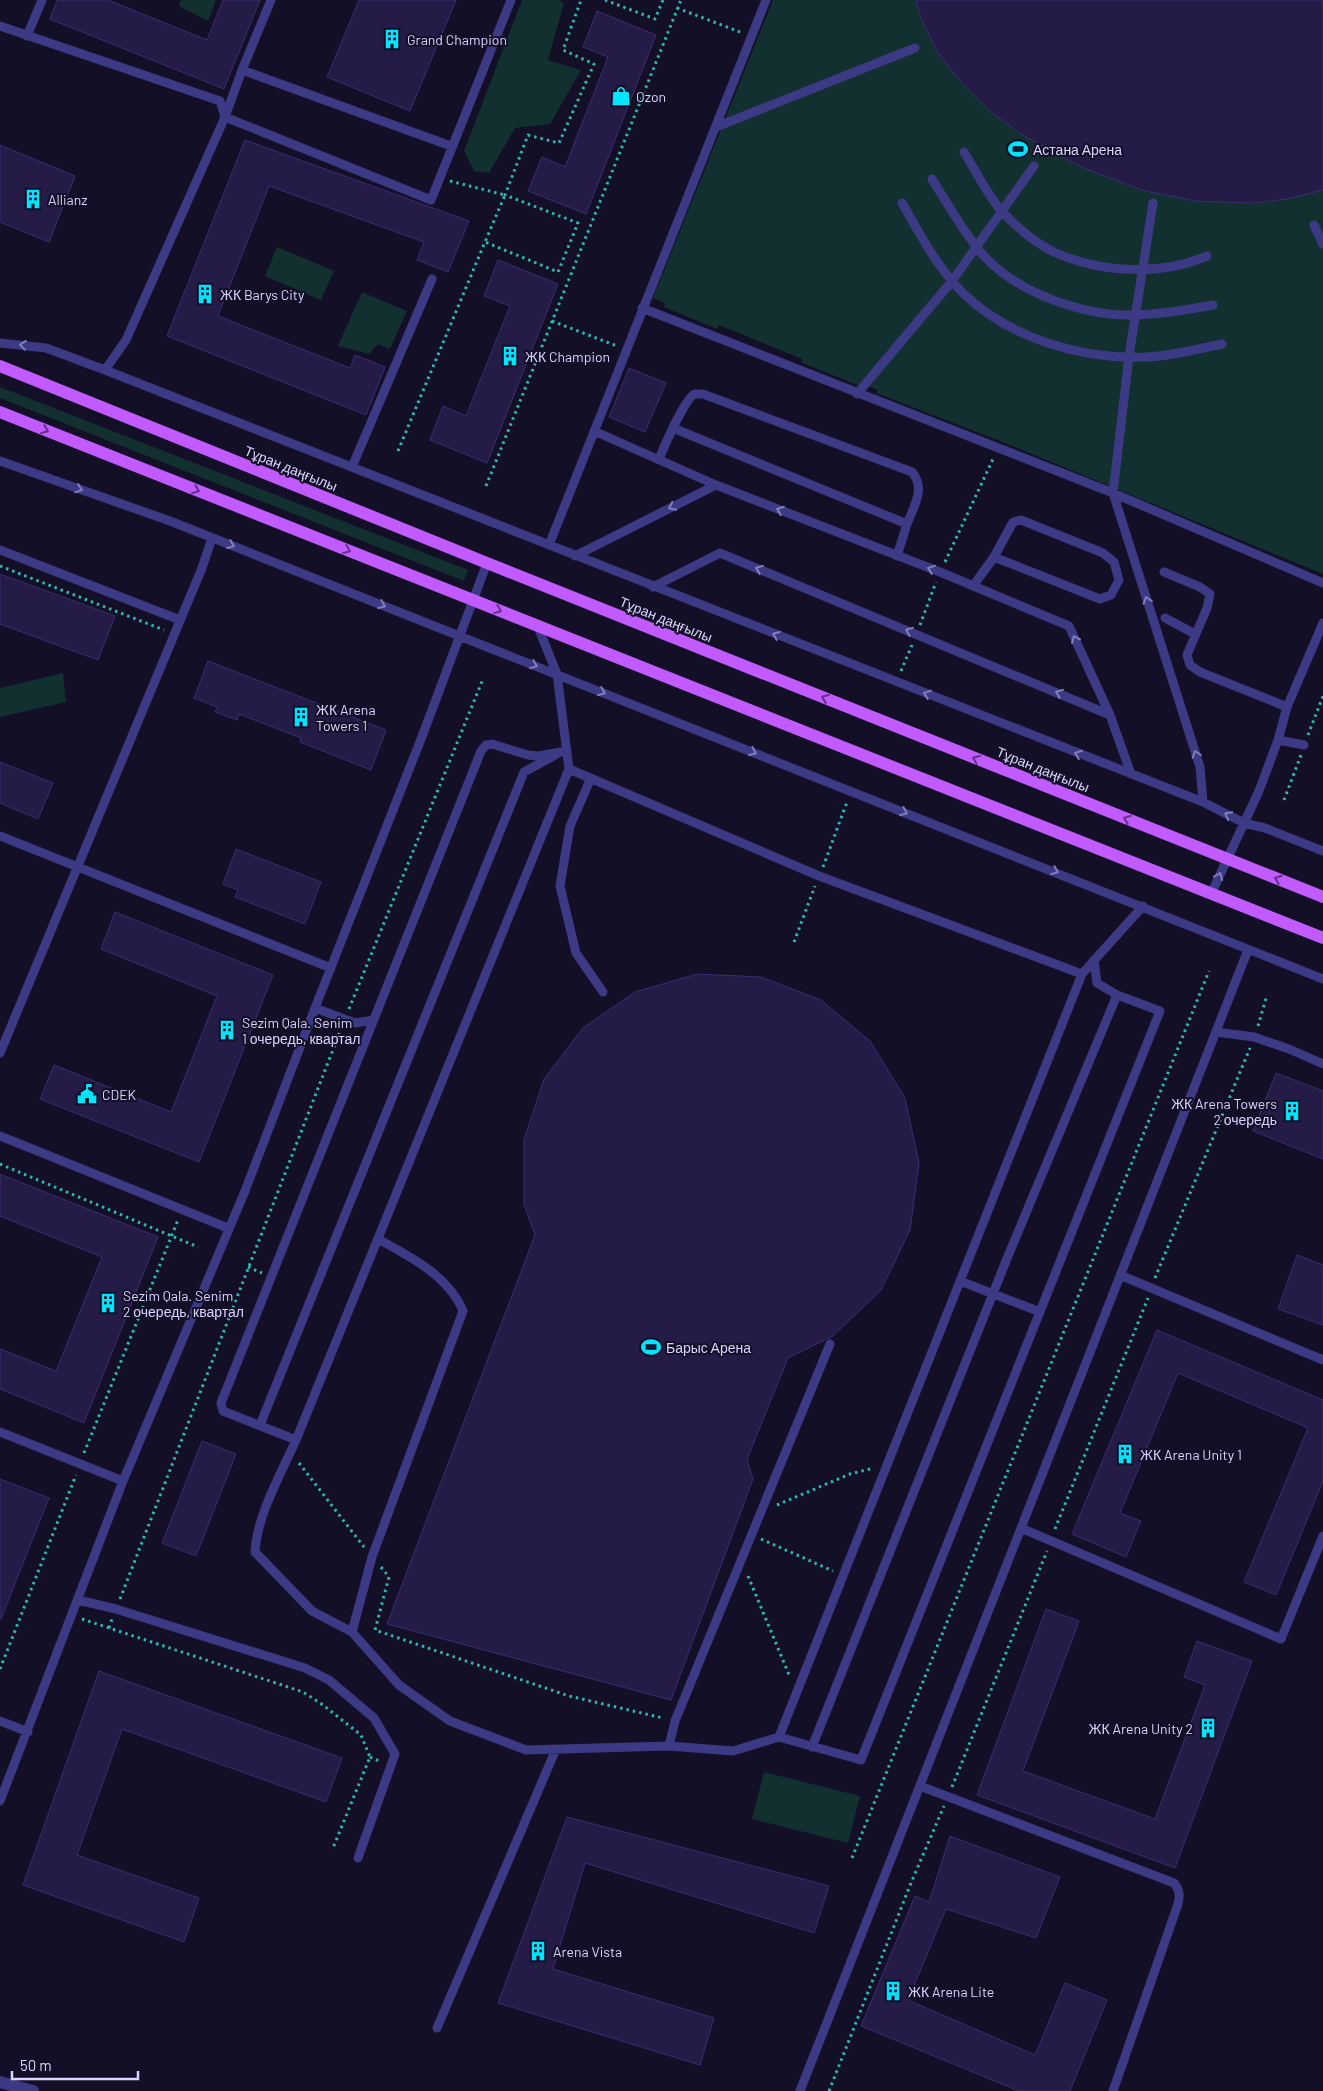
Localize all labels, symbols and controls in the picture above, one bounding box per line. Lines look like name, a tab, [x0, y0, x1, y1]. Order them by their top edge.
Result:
building icon: Grand Champion	[381, 28, 403, 50]
place label: Grand Champion	[407, 31, 507, 48]
shop icon: Ozon	[610, 85, 632, 107]
place label: Ozon	[636, 88, 666, 105]
sports icon: Астана Арена	[1007, 138, 1029, 160]
place label: Астана Арена	[1033, 141, 1122, 158]
building icon: Allianz	[22, 188, 44, 210]
place label: Allianz	[48, 191, 87, 208]
building icon: ЖК Barys City	[194, 283, 216, 305]
place label: ЖК Barys City	[220, 286, 305, 303]
one-way arrow	[19, 340, 27, 351]
building icon: ЖК Champion	[499, 345, 521, 367]
place label: ЖК Champion	[525, 348, 610, 365]
one-way arrow	[40, 424, 49, 434]
street label: Тұран даңғылы	[242, 442, 340, 494]
one-way arrow	[74, 483, 83, 493]
one-way arrow	[191, 484, 200, 494]
one-way arrow	[668, 501, 677, 511]
one-way arrow	[776, 506, 785, 516]
one-way arrow	[227, 539, 235, 549]
one-way arrow	[342, 544, 351, 554]
one-way arrow	[755, 565, 764, 576]
one-way arrow	[927, 565, 936, 575]
street label: Тұран даңғылы	[617, 593, 715, 645]
one-way arrow	[1142, 596, 1152, 604]
one-way arrow	[378, 599, 386, 609]
one-way arrow	[493, 604, 502, 614]
one-way arrow	[905, 627, 914, 638]
one-way arrow	[772, 631, 780, 641]
one-way arrow	[1070, 635, 1081, 644]
one-way arrow	[529, 659, 537, 669]
one-way arrow	[597, 686, 606, 696]
one-way arrow	[1055, 689, 1064, 700]
one-way arrow	[923, 690, 932, 701]
one-way arrow	[821, 694, 830, 705]
place label: ЖК Arena Towers 1	[316, 701, 376, 734]
building icon: ЖК Arena Towers 1	[290, 706, 312, 728]
street label: Тұран даңғылы	[994, 743, 1092, 795]
one-way arrow	[748, 746, 757, 756]
one-way arrow	[1074, 749, 1083, 760]
one-way arrow	[1192, 751, 1202, 759]
one-way arrow	[972, 755, 981, 765]
one-way arrow	[899, 805, 908, 816]
one-way arrow	[1225, 811, 1234, 821]
one-way arrow	[1123, 815, 1131, 825]
one-way arrow	[1050, 865, 1059, 876]
one-way arrow	[1212, 872, 1223, 881]
one-way arrow	[1274, 875, 1282, 885]
place label: Sezim Qala. Senim 1 очередь, квартал	[242, 1014, 360, 1047]
building icon: Sezim Qala. Senim 1 очередь, квартал	[216, 1019, 238, 1041]
public building icon: CDEK	[76, 1083, 98, 1105]
place label: CDEK	[102, 1086, 137, 1103]
place label: ЖК Arena Towers 2 очередь	[1171, 1095, 1277, 1128]
building icon: ЖК Arena Towers 2 очередь	[1281, 1100, 1303, 1122]
place label: Sezim Qala. Senim 2 очередь, квартал	[123, 1287, 244, 1320]
building icon: Sezim Qala. Senim 2 очередь, квартал	[97, 1292, 119, 1314]
sports icon: Барыс Арена	[640, 1336, 662, 1358]
place label: Барыс Арена	[666, 1339, 751, 1356]
building icon: ЖК Arena Unity 1	[1114, 1443, 1136, 1465]
place label: ЖК Arena Unity 1	[1140, 1446, 1242, 1463]
building icon: ЖК Arena Unity 2	[1197, 1717, 1219, 1739]
place label: ЖК Arena Unity 2	[1089, 1720, 1193, 1737]
building icon: Arena Vista	[527, 1940, 549, 1962]
place label: Arena Vista	[553, 1943, 622, 1960]
building icon: ЖК Arena Lite	[882, 1980, 904, 2002]
place label: ЖК Arena Lite	[908, 1983, 994, 2000]
scale bar	[12, 2048, 139, 2080]
text: 50 m	[20, 2056, 52, 2074]

